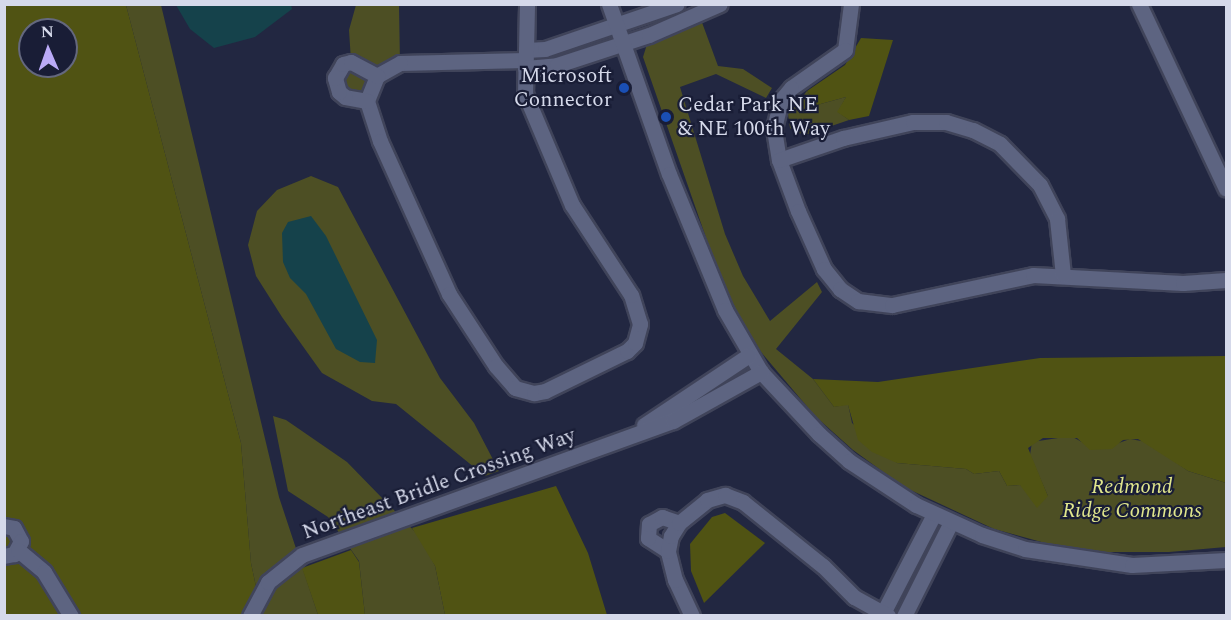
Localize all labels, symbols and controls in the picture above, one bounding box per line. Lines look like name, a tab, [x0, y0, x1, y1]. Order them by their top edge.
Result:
north arrow	[18, 18, 78, 78]
text: N	[40, 20, 54, 44]
place label: Microsoft Connector	[514, 63, 612, 113]
marker: Microsoft Connector	[617, 81, 631, 95]
place label: Cedar Park NE & NE 100th Way	[678, 92, 830, 142]
marker: Cedar Park NE & NE 100th Way	[659, 110, 673, 124]
street label: Northeast Bridle Crossing Way	[299, 423, 579, 545]
park label: Redmond Ridge Commons	[1062, 474, 1202, 524]

